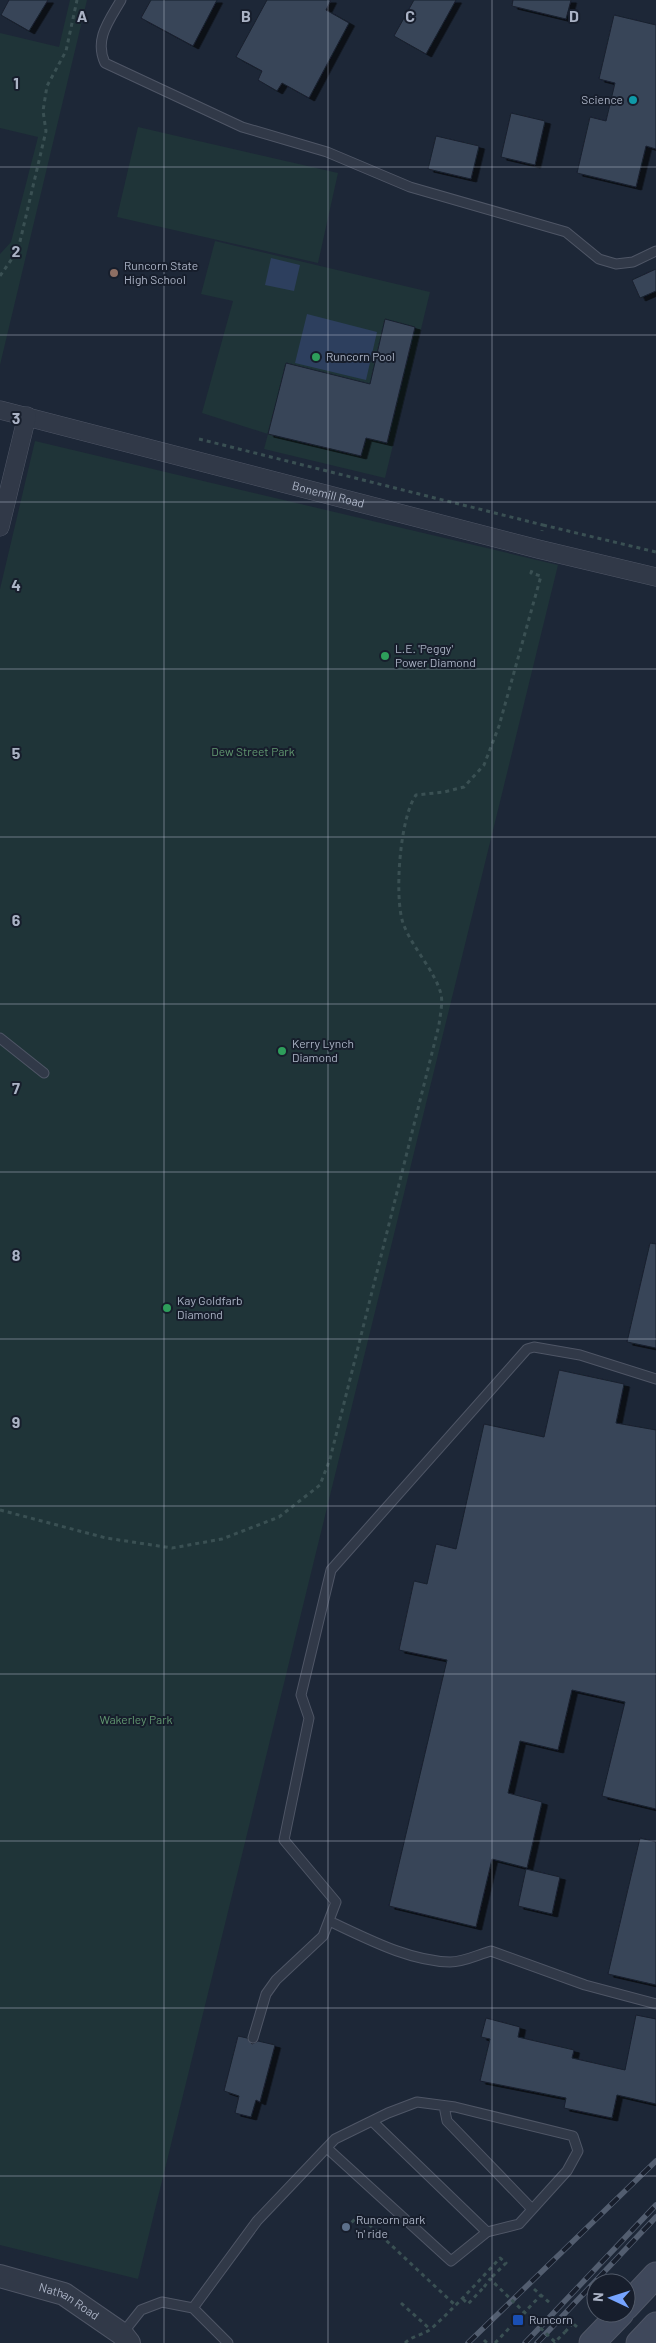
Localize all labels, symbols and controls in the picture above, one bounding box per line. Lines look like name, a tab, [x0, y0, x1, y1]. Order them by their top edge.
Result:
text: A	[77, 6, 88, 25]
text: B	[241, 6, 251, 25]
text: C	[405, 6, 415, 25]
text: D	[569, 6, 579, 25]
text: 1	[13, 73, 19, 92]
place label: Science	[581, 92, 623, 106]
marker: Science	[627, 94, 639, 106]
text: 2	[12, 241, 21, 260]
place label: Runcorn State High School	[124, 258, 198, 286]
marker: Runcorn State High School	[108, 267, 120, 279]
place label: Runcorn Pool	[326, 349, 395, 363]
marker: Runcorn Pool	[310, 351, 322, 363]
text: 3	[12, 408, 20, 427]
street label: Bonemill Road	[291, 478, 366, 510]
text: 4	[11, 575, 21, 594]
place label: L.E. 'Peggy' Power Diamond	[395, 641, 476, 669]
marker: L.E. 'Peggy' Power Diamond	[379, 650, 391, 662]
text: 5	[12, 743, 21, 762]
park label: Dew Street Park	[211, 744, 295, 758]
text: 6	[12, 910, 21, 929]
place label: Kerry Lynch Diamond	[292, 1036, 354, 1064]
marker: Kerry Lynch Diamond	[276, 1045, 288, 1057]
text: 7	[12, 1078, 20, 1097]
text: 8	[12, 1245, 21, 1264]
place label: Kay Goldfarb Diamond	[177, 1293, 243, 1321]
marker: Kay Goldfarb Diamond	[161, 1302, 173, 1314]
text: 9	[12, 1412, 20, 1431]
park label: Wakerley Park	[99, 1712, 173, 1726]
place label: Runcorn park 'n' ride	[356, 2212, 425, 2240]
marker: Runcorn park 'n' ride	[340, 2221, 352, 2233]
north arrow	[586, 2273, 636, 2323]
street label: Nathan Road	[38, 2279, 102, 2322]
text: N	[589, 2292, 606, 2302]
place label: Runcorn	[529, 2312, 573, 2326]
marker: Runcorn	[511, 2313, 525, 2327]

